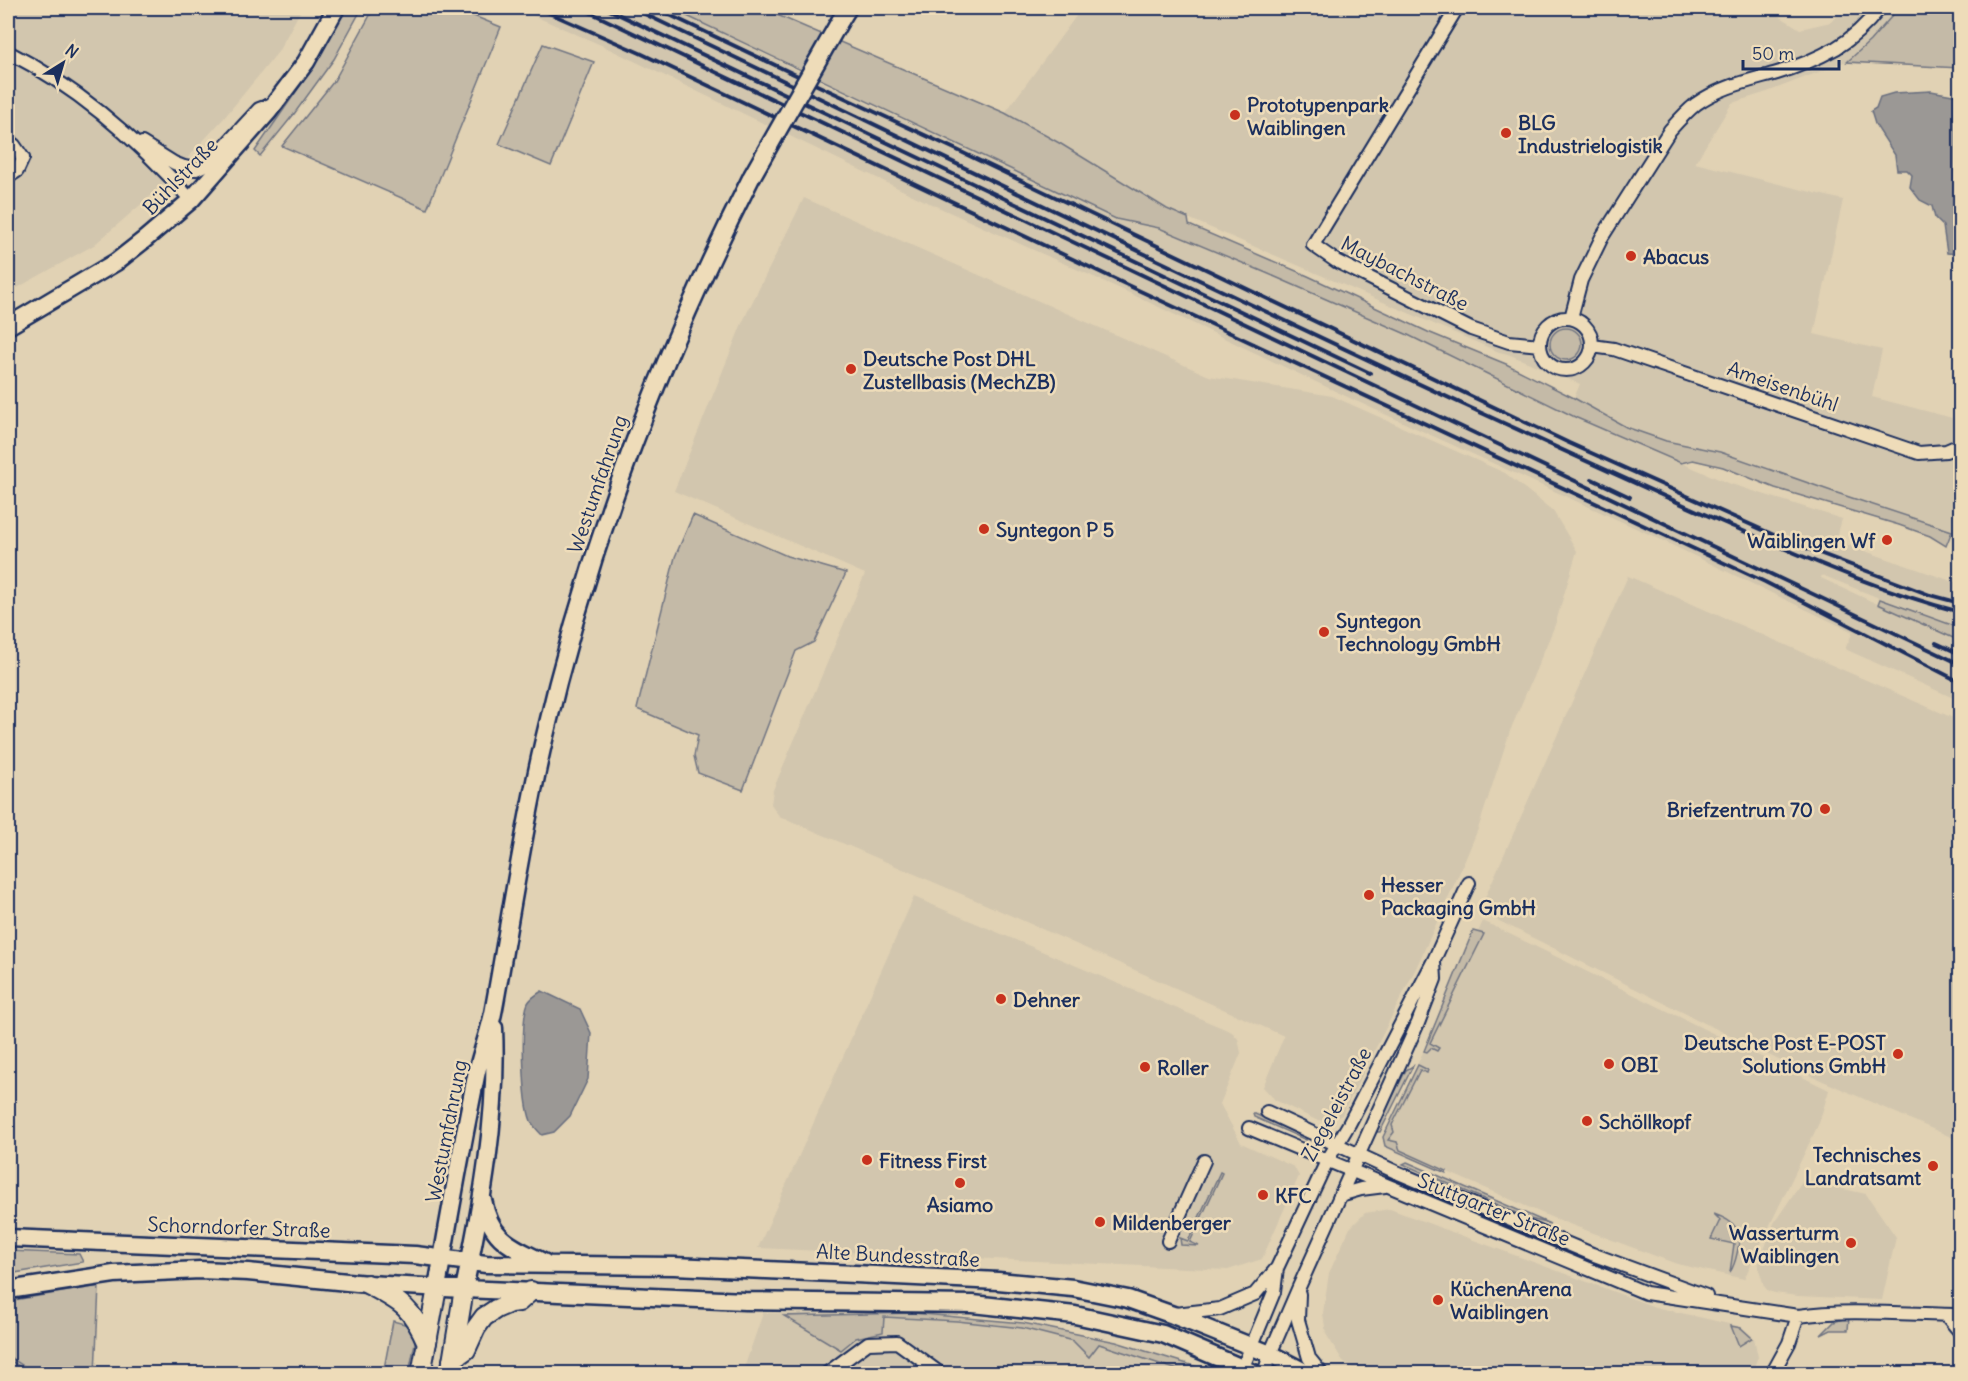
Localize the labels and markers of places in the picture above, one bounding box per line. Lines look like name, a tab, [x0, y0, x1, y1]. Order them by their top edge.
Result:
place label: Prototypenpark Waiblingen	[1247, 92, 1389, 140]
marker: Prototypenpark Waiblingen	[1228, 108, 1242, 122]
place label: BLG Industrielogistik	[1518, 110, 1663, 158]
marker: BLG Industrielogistik	[1499, 126, 1513, 140]
place label: Abacus	[1643, 244, 1709, 269]
marker: Abacus	[1624, 249, 1638, 263]
place label: Deutsche Post DHL Zustellbasis (MechZB)	[863, 346, 1056, 394]
marker: Deutsche Post DHL Zustellbasis (MechZB)	[844, 362, 858, 376]
place label: Syntegon P 5	[996, 517, 1114, 542]
marker: Syntegon P 5	[977, 522, 991, 536]
place label: Waiblingen Wf	[1747, 528, 1876, 553]
marker: Waiblingen Wf	[1880, 533, 1894, 547]
place label: Syntegon Technology GmbH	[1336, 608, 1501, 656]
marker: Syntegon Technology GmbH	[1317, 625, 1331, 639]
place label: Briefzentrum 70	[1667, 797, 1813, 822]
marker: Briefzentrum 70	[1818, 802, 1832, 816]
place label: Hesser Packaging GmbH	[1381, 872, 1536, 920]
marker: Hesser Packaging GmbH	[1362, 888, 1376, 902]
place label: Dehner	[1013, 987, 1081, 1012]
marker: Dehner	[994, 992, 1008, 1006]
place label: Deutsche Post E-POST Solutions GmbH	[1684, 1030, 1887, 1078]
marker: Deutsche Post E-POST Solutions GmbH	[1891, 1047, 1905, 1061]
place label: OBI	[1621, 1052, 1658, 1077]
place label: Roller	[1157, 1055, 1210, 1080]
marker: OBI	[1602, 1057, 1616, 1071]
marker: Roller	[1138, 1060, 1152, 1074]
place label: Schöllkopf	[1599, 1109, 1693, 1134]
marker: Schöllkopf	[1580, 1114, 1594, 1128]
place label: Technisches Landratsamt	[1805, 1142, 1921, 1190]
place label: Fitness First	[879, 1148, 987, 1173]
marker: Fitness First	[860, 1153, 874, 1167]
marker: Technisches Landratsamt	[1926, 1159, 1940, 1173]
marker: Asiamo	[953, 1176, 967, 1190]
place label: KFC	[1275, 1183, 1312, 1208]
marker: KFC	[1256, 1188, 1270, 1202]
place label: Asiamo	[927, 1192, 993, 1217]
place label: Mildenberger	[1112, 1210, 1232, 1235]
marker: Mildenberger	[1093, 1215, 1107, 1229]
place label: Wasserturm Waiblingen	[1729, 1220, 1839, 1268]
marker: Wasserturm Waiblingen	[1844, 1236, 1858, 1250]
place label: KüchenArena Waiblingen	[1450, 1276, 1573, 1324]
marker: KüchenArena Waiblingen	[1431, 1293, 1445, 1307]

